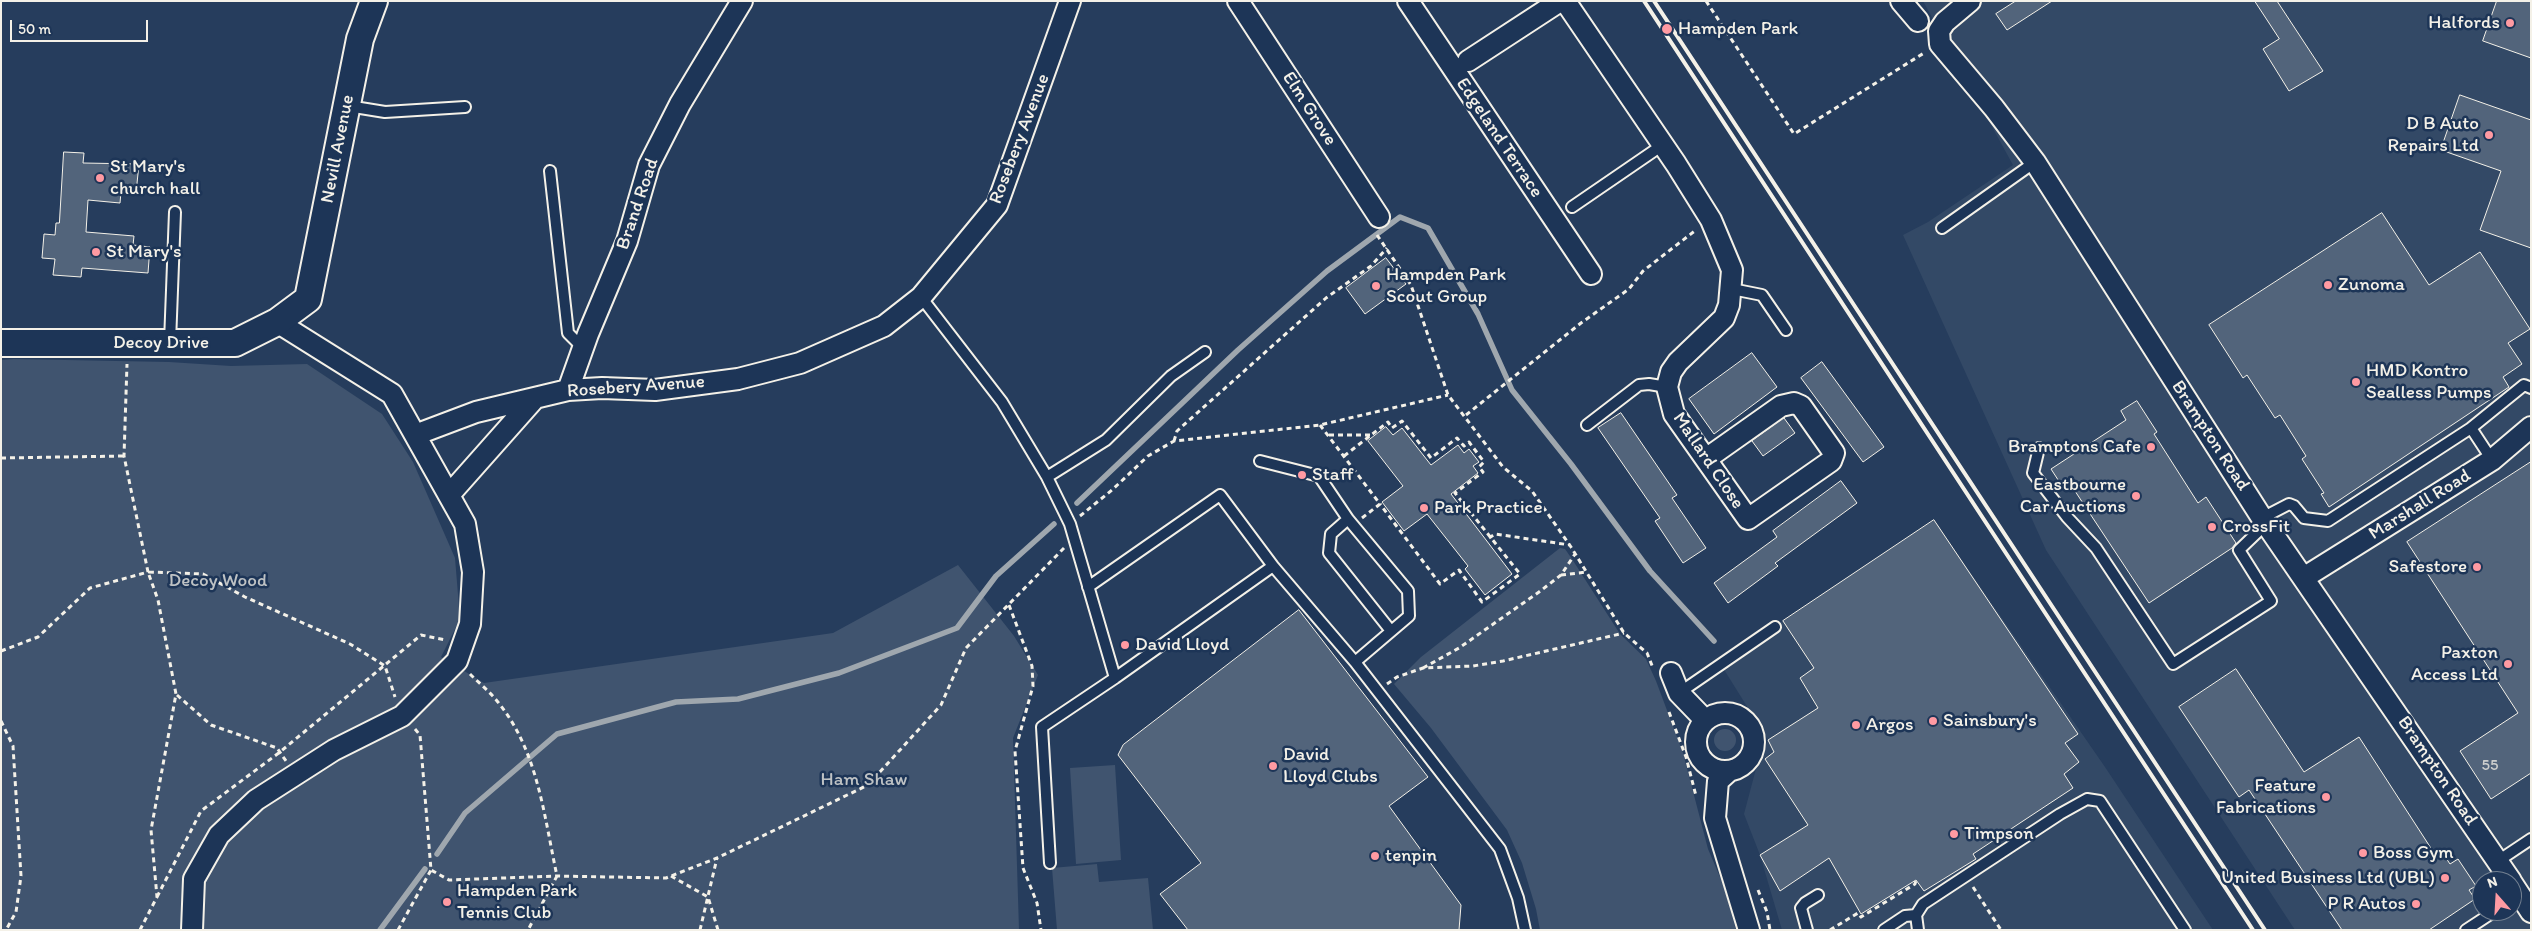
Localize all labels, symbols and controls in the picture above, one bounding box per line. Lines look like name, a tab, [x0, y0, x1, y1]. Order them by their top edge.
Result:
scale bar	[12, 10, 150, 42]
place label: Halfords	[2428, 12, 2500, 34]
marker: Halfords	[2504, 17, 2516, 29]
place label: Hampden Park	[1678, 18, 1798, 40]
text: 50 m	[18, 20, 51, 38]
marker: Hampden Park	[1660, 22, 1674, 36]
street label: Elm Grove	[1277, 68, 1341, 150]
street label: Rosebery Avenue	[985, 71, 1055, 207]
street label: Edgeland Terrace	[1451, 74, 1547, 202]
street label: Nevill Avenue	[316, 93, 360, 205]
place label: D B Auto Repairs Ltd	[2387, 113, 2479, 157]
marker: D B Auto Repairs Ltd	[2483, 129, 2495, 141]
street label: Brand Road	[612, 155, 664, 253]
place label: St Mary's church hall	[110, 156, 200, 200]
marker: St Mary's church hall	[94, 172, 106, 184]
place label: St Mary's	[106, 241, 181, 263]
marker: St Mary's	[90, 246, 102, 258]
place label: Hampden Park Scout Group	[1386, 264, 1506, 308]
place label: Zunoma	[2338, 274, 2405, 296]
marker: Zunoma	[2322, 279, 2334, 291]
marker: Hampden Park Scout Group	[1370, 280, 1382, 292]
street label: Decoy Drive	[113, 332, 209, 354]
place label: HMD Kontro Sealless Pumps	[2366, 360, 2492, 404]
street label: Rosebery Avenue	[566, 371, 706, 403]
street label: Brampton Road	[2166, 376, 2254, 496]
marker: HMD Kontro Sealless Pumps	[2350, 376, 2362, 388]
street label: Mallard Close	[1667, 408, 1749, 514]
place label: Bramptons Cafe	[2008, 436, 2141, 458]
marker: Bramptons Cafe	[2145, 441, 2157, 453]
place label: Staff	[1312, 464, 1354, 486]
street label: Marshall Road	[2365, 465, 2475, 545]
marker: Staff	[1296, 469, 1308, 481]
place label: Eastbourne Car Auctions	[2020, 474, 2126, 518]
marker: Eastbourne Car Auctions	[2130, 490, 2142, 502]
place label: Park Practice	[1434, 497, 1543, 519]
marker: Park Practice	[1418, 502, 1430, 514]
place label: CrossFit	[2222, 516, 2290, 538]
marker: CrossFit	[2206, 521, 2218, 533]
place label: Safestore	[2389, 556, 2467, 578]
marker: Safestore	[2471, 561, 2483, 573]
park label: Decoy Wood	[169, 570, 267, 592]
place label: David Lloyd	[1135, 634, 1229, 656]
marker: David Lloyd	[1119, 639, 1131, 651]
place label: Paxton Access Ltd	[2411, 642, 2498, 686]
marker: Paxton Access Ltd	[2502, 658, 2514, 670]
place label: Sainsbury's	[1943, 710, 2037, 732]
street label: Brampton Road	[2392, 712, 2482, 830]
place label: Argos	[1866, 714, 1914, 736]
marker: Sainsbury's	[1927, 715, 1939, 727]
marker: Argos	[1850, 719, 1862, 731]
place label: David Lloyd Clubs	[1283, 744, 1378, 788]
house number: 55	[2482, 756, 2498, 776]
marker: David Lloyd Clubs	[1267, 760, 1279, 772]
park label: Ham Shaw	[820, 769, 908, 791]
place label: Feature Fabrications	[2216, 775, 2316, 819]
marker: Feature Fabrications	[2320, 791, 2332, 803]
place label: Timpson	[1964, 823, 2034, 845]
marker: Timpson	[1948, 828, 1960, 840]
place label: Boss Gym	[2373, 842, 2454, 864]
place label: tenpin	[1385, 845, 1437, 867]
marker: Boss Gym	[2357, 847, 2369, 859]
marker: tenpin	[1369, 850, 1381, 862]
place label: United Business Ltd (UBL)	[2221, 867, 2435, 889]
north arrow	[2472, 871, 2522, 921]
marker: United Business Ltd (UBL)	[2439, 872, 2451, 884]
text: N	[2485, 873, 2500, 892]
place label: Hampden Park Tennis Club	[457, 880, 577, 924]
place label: P R Autos	[2327, 893, 2406, 915]
marker: Hampden Park Tennis Club	[441, 896, 453, 908]
marker: P R Autos	[2410, 898, 2422, 910]

